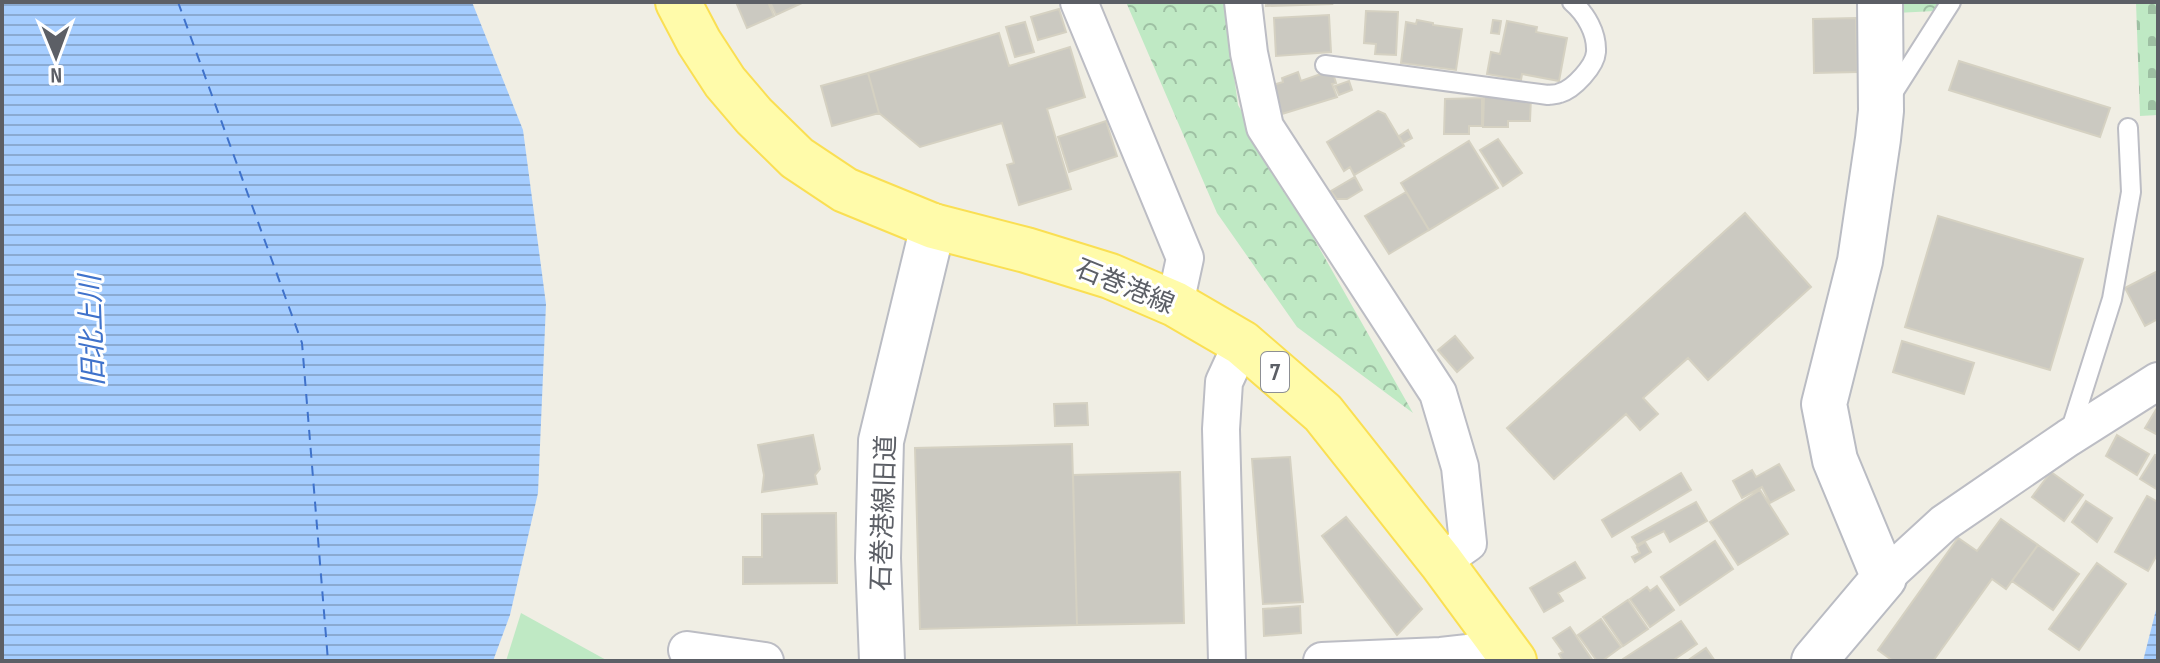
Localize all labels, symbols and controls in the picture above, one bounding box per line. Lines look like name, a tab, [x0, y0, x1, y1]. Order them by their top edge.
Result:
north arrow	[16, 16, 96, 96]
text: N	[50, 61, 62, 88]
street label: 石巻港線	[1070, 254, 1178, 321]
water label: 旧北上川	[74, 271, 111, 387]
road number: 7	[1261, 352, 1289, 392]
street label: 石巻港線旧道	[866, 435, 903, 592]

